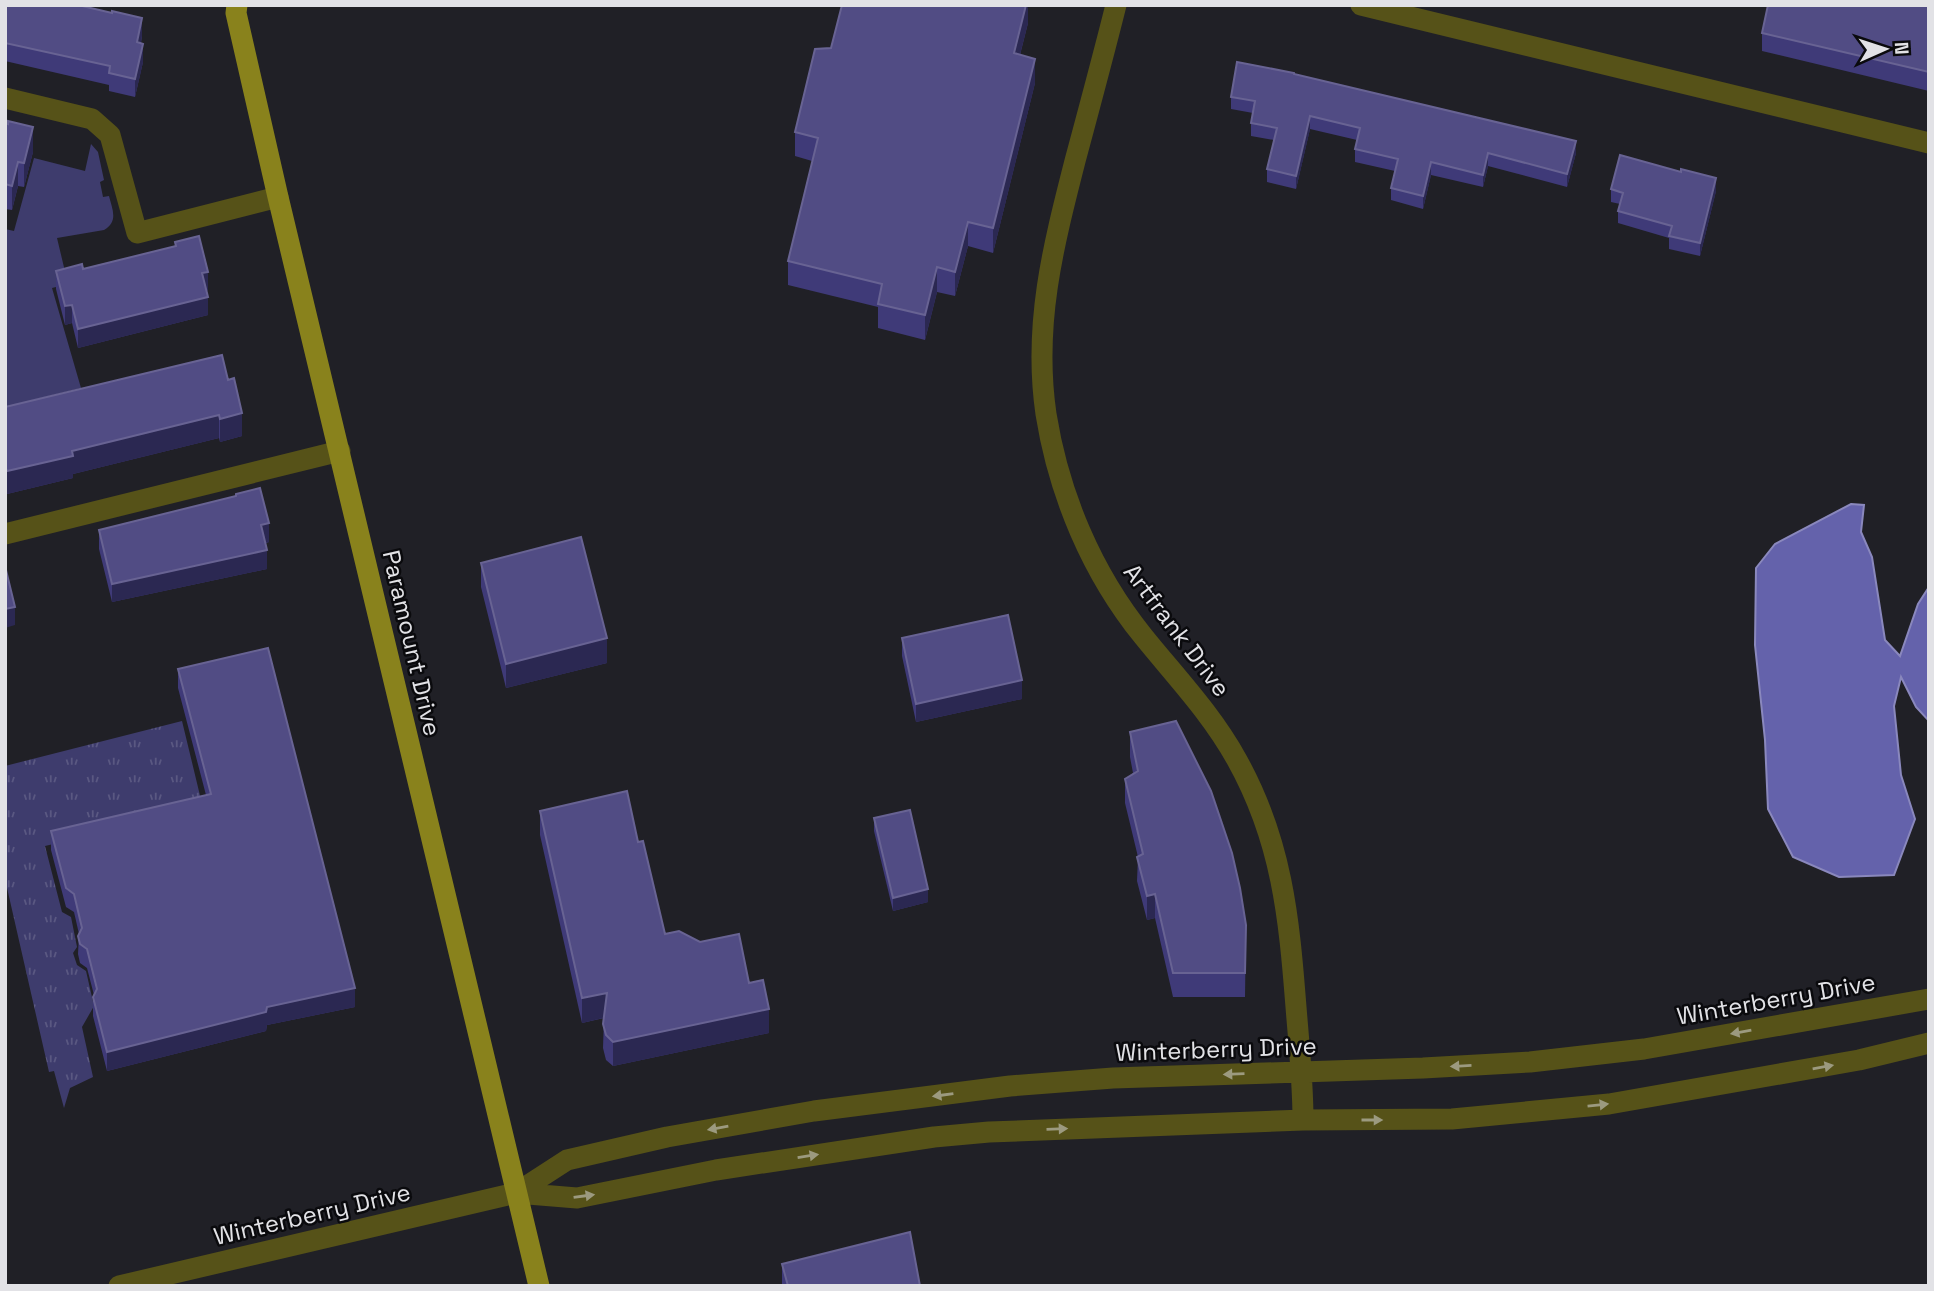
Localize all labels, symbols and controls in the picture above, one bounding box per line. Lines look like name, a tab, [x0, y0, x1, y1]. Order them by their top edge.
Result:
north arrow	[1850, 14, 1920, 84]
text: N	[1889, 41, 1914, 55]
street label: Paramount Drive	[376, 547, 448, 739]
street label: Artfrank Drive	[1117, 557, 1237, 703]
street label: Winterberry Drive	[1674, 966, 1878, 1032]
one-way arrow	[1730, 1027, 1752, 1038]
street label: Winterberry Drive	[1115, 1030, 1317, 1068]
one-way arrow	[1450, 1061, 1472, 1072]
one-way arrow	[1812, 1061, 1834, 1072]
one-way arrow	[1223, 1069, 1245, 1080]
one-way arrow	[932, 1089, 954, 1100]
one-way arrow	[1588, 1100, 1610, 1111]
one-way arrow	[1361, 1114, 1383, 1126]
one-way arrow	[707, 1123, 729, 1134]
one-way arrow	[1047, 1124, 1069, 1135]
one-way arrow	[797, 1150, 819, 1161]
street label: Winterberry Drive	[210, 1176, 414, 1252]
one-way arrow	[573, 1191, 595, 1202]

